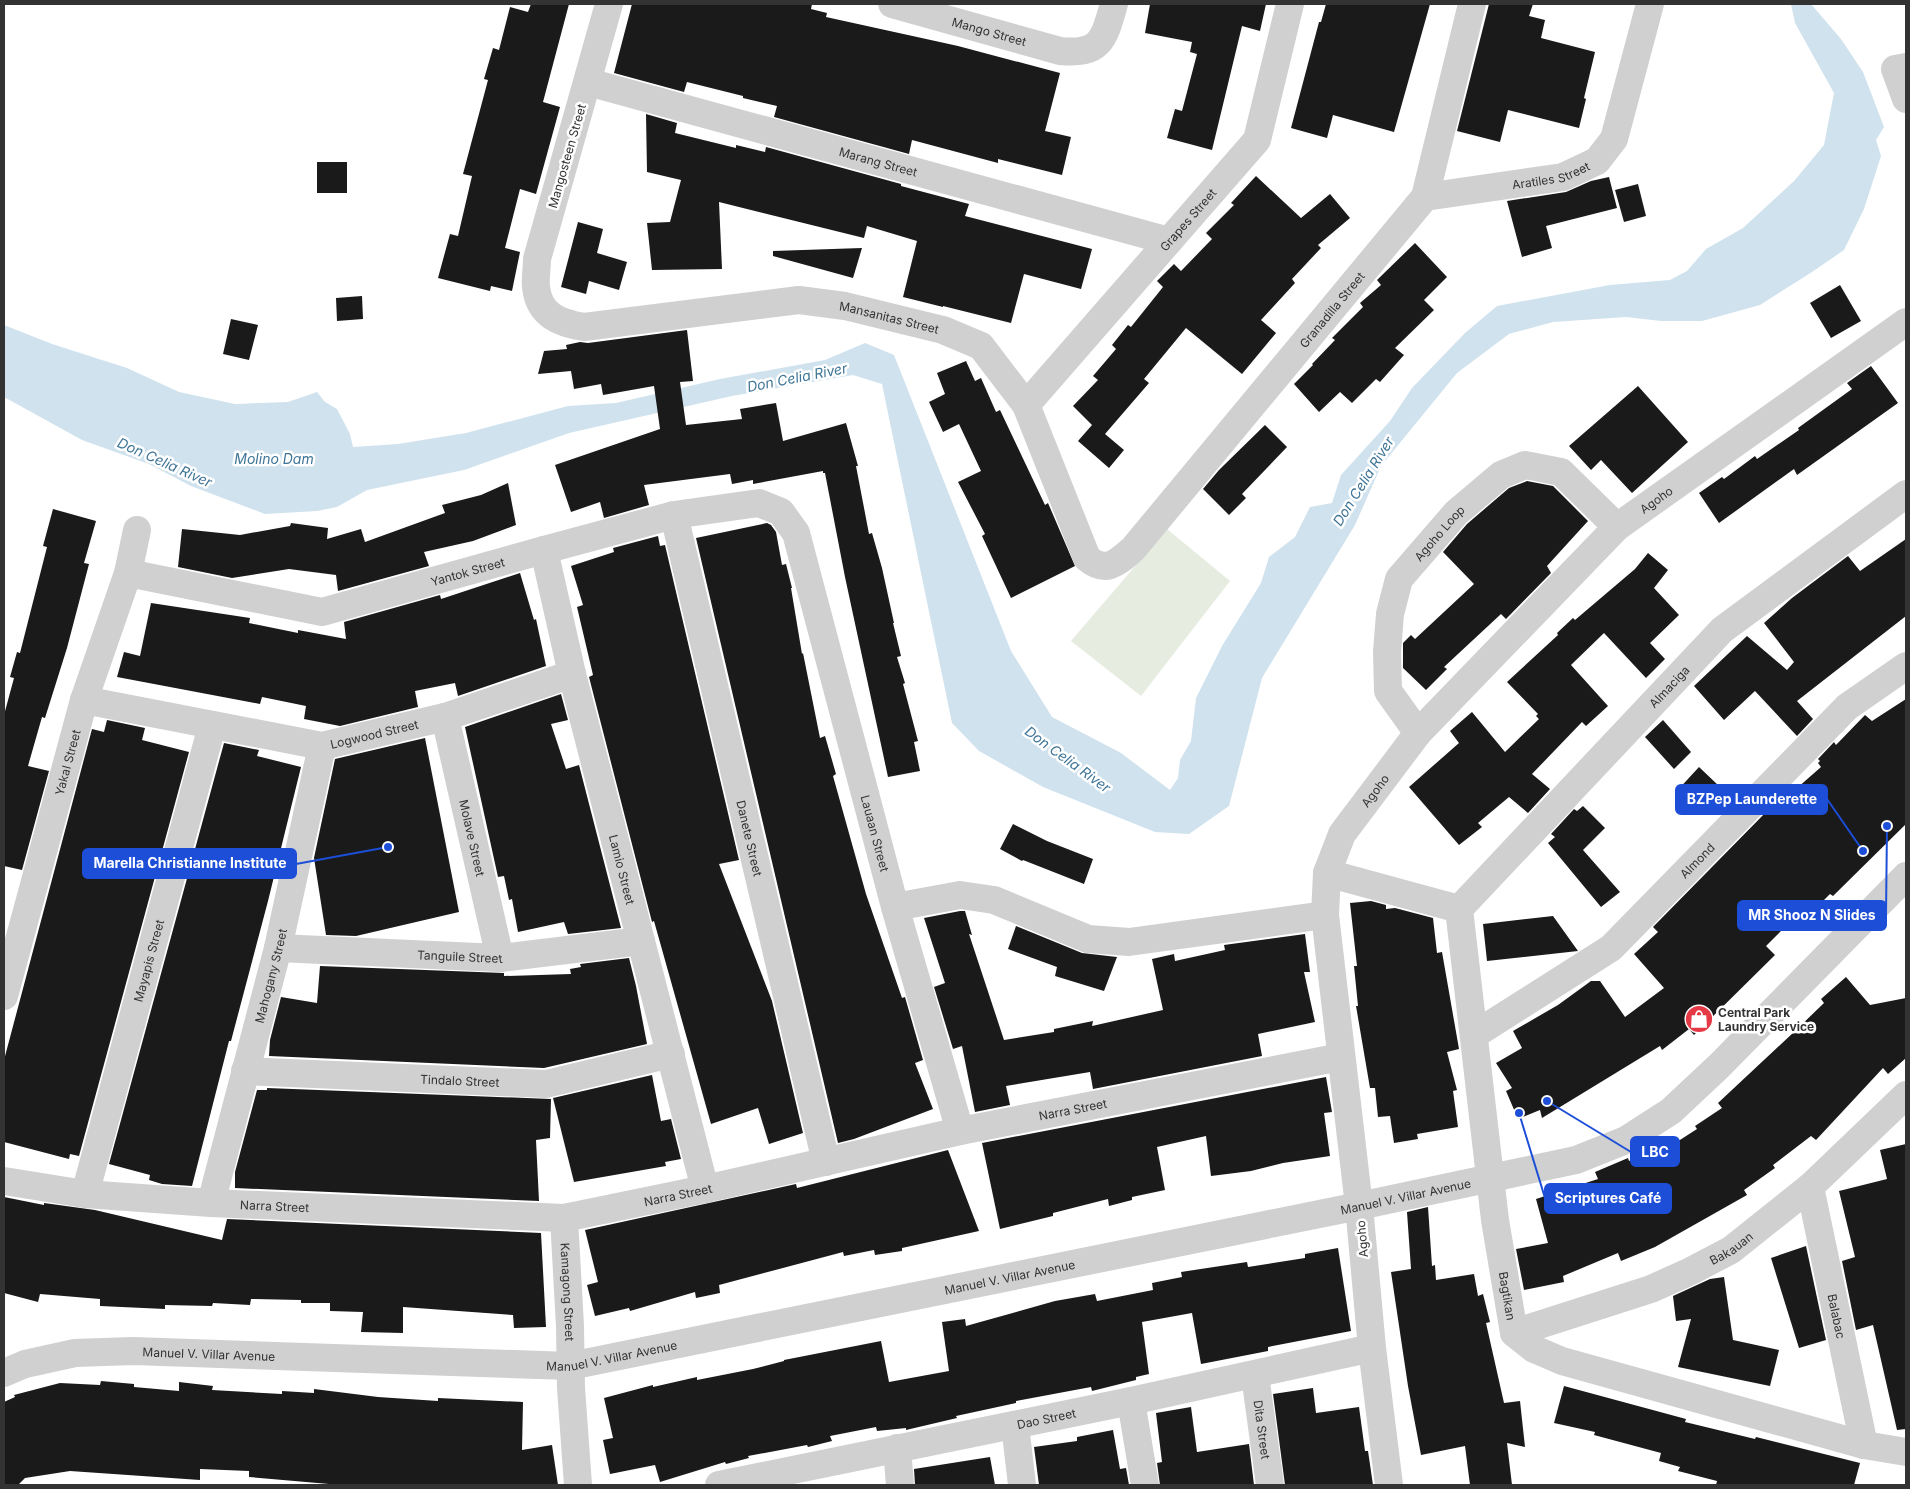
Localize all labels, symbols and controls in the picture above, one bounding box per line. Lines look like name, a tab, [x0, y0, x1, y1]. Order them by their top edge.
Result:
street label: Mango Street	[950, 14, 1028, 49]
street label: Mangosteen Street	[545, 102, 589, 210]
street label: Marang Street	[837, 144, 919, 179]
street label: Aratiles Street	[1511, 158, 1592, 192]
street label: Grapes Street	[1156, 185, 1219, 254]
street label: Granadilla Street	[1296, 268, 1368, 351]
street label: Mansanitas Street	[839, 298, 941, 336]
water label: Don Celia River	[745, 359, 849, 395]
water label: Don Celia River	[1329, 433, 1398, 529]
water label: Don Celia River	[115, 434, 216, 491]
water label: Molino Dam	[234, 450, 314, 467]
street label: Agoho	[1636, 483, 1675, 516]
street label: Agoho Loop	[1411, 502, 1467, 564]
street label: Yantok Street	[429, 554, 506, 589]
street label: Almaciga	[1645, 662, 1692, 711]
street label: Logwood Street	[329, 716, 420, 751]
water label: Don Celia River	[1022, 722, 1115, 796]
street label: Yakal Street	[51, 728, 83, 797]
street label: Agoho	[1358, 771, 1392, 810]
callout: BZPep Launderette	[1676, 785, 1827, 814]
text: BZPep Launderette	[1687, 790, 1817, 807]
street label: Lauaan Street	[858, 793, 893, 873]
street label: Molave Street	[457, 798, 489, 878]
street label: Danete Street	[734, 799, 766, 878]
street label: Lamio Street	[606, 833, 639, 906]
street label: Almond	[1676, 840, 1717, 881]
callout: Marella Christianne Institute	[83, 849, 296, 878]
text: Marella Christianne Institute	[93, 854, 287, 871]
callout: MR Shooz N Slides	[1738, 901, 1886, 930]
text: MR Shooz N Slides	[1748, 906, 1876, 923]
street label: Mayapis Street	[130, 918, 167, 1003]
street label: Mahogany Street	[251, 927, 290, 1025]
street label: Tanguile Street	[417, 947, 503, 966]
shop icon: Central Park Laundry Service	[1684, 1004, 1714, 1034]
place label: Central Park Laundry Service	[1718, 1005, 1814, 1034]
street label: Tindalo Street	[420, 1071, 500, 1089]
street label: Narra Street	[1037, 1095, 1108, 1123]
callout: LBC	[1631, 1137, 1679, 1166]
text: LBC	[1641, 1143, 1669, 1160]
street label: Manuel V. Villar Avenue	[1339, 1175, 1472, 1217]
street label: Narra Street	[643, 1180, 713, 1209]
callout: Scriptures Café	[1545, 1184, 1671, 1213]
text: Scriptures Café	[1555, 1189, 1661, 1206]
street label: Narra Street	[240, 1197, 309, 1215]
street label: Agoho	[1353, 1220, 1371, 1258]
street label: Bakauan	[1707, 1228, 1756, 1268]
street label: Kamagong Street	[558, 1242, 578, 1341]
street label: Manuel V. Villar Avenue	[943, 1256, 1076, 1297]
street label: Bagtikan	[1496, 1270, 1519, 1321]
street label: Balabac	[1825, 1292, 1849, 1340]
street label: Manuel V. Villar Avenue	[546, 1337, 678, 1374]
street label: Manuel V. Villar Avenue	[142, 1344, 276, 1363]
street label: Dita Street	[1251, 1399, 1274, 1460]
street label: Dao Street	[1015, 1405, 1077, 1432]

